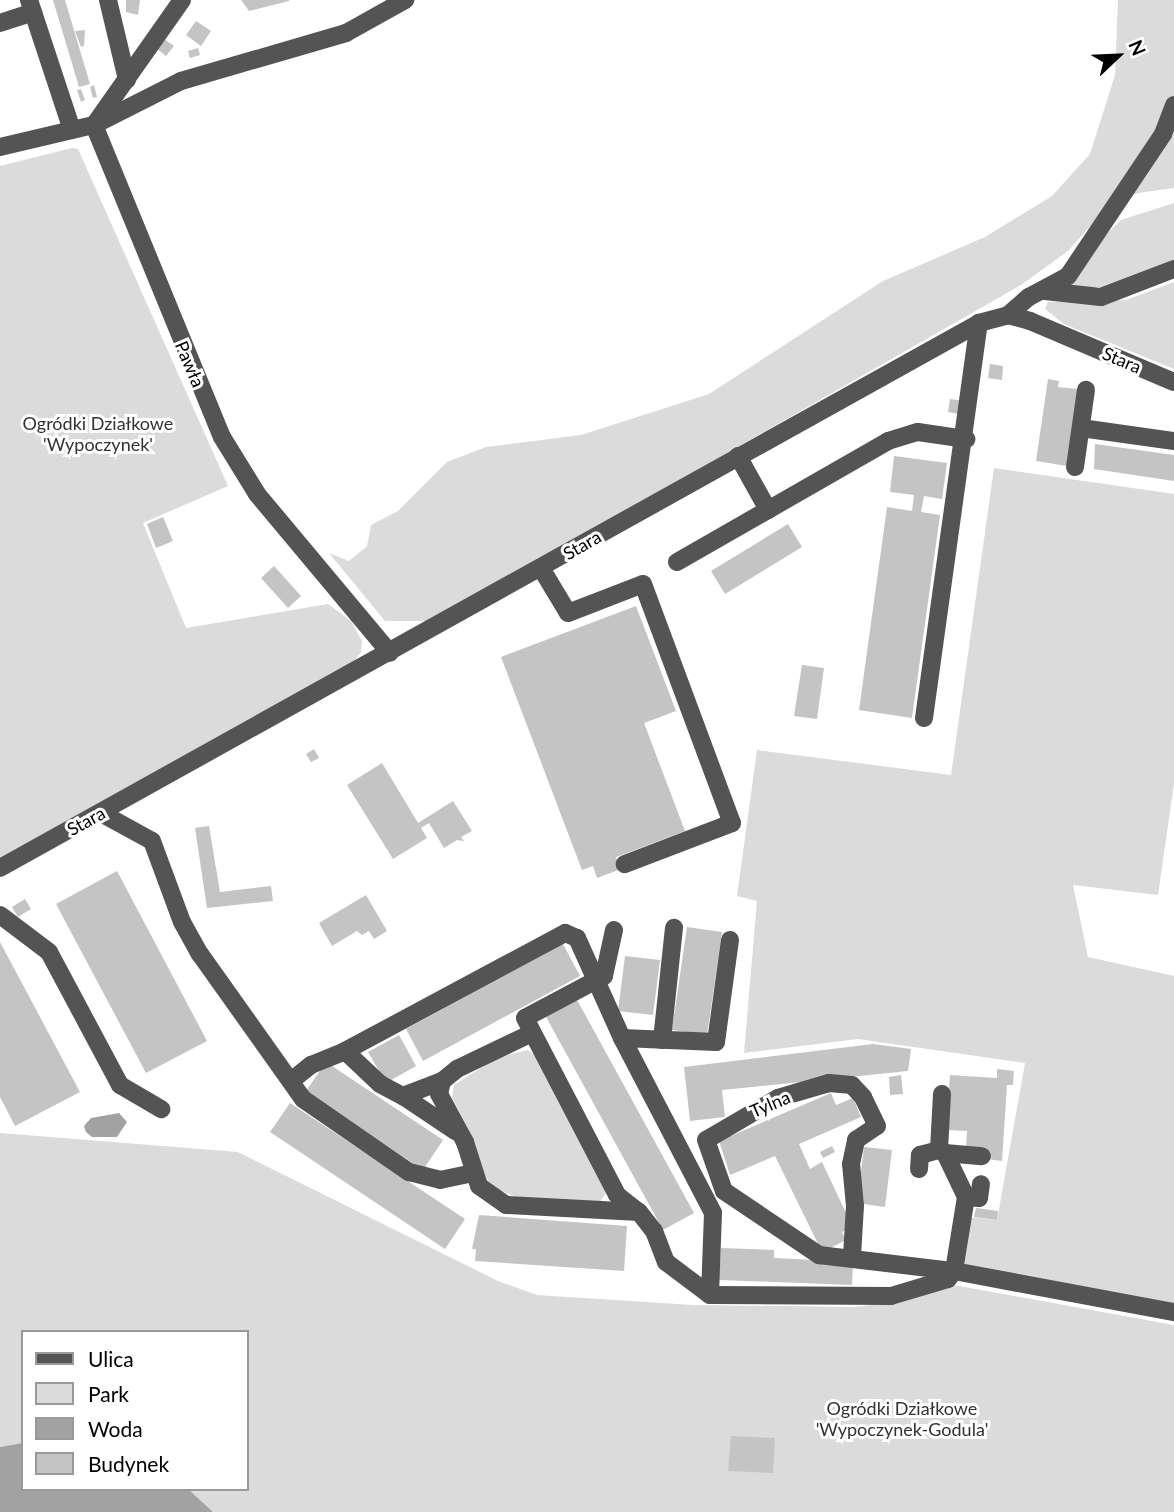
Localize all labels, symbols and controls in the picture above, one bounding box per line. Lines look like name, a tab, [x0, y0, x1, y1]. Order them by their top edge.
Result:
north arrow	[1083, 21, 1153, 91]
text: N	[1124, 36, 1151, 59]
street label: Pawła	[171, 338, 209, 390]
street label: Stara	[1099, 342, 1145, 378]
park label: Ogródki Działkowe 'Wypoczynek'	[23, 413, 173, 456]
street label: Stara	[559, 526, 605, 564]
street label: Stara	[63, 802, 109, 840]
street label: Tylna	[747, 1086, 793, 1122]
legend	[21, 1330, 248, 1491]
text: Ulica	[88, 1346, 134, 1371]
text: Park	[88, 1381, 129, 1406]
park label: Ogródki Działkowe 'Wypoczynek-Godula'	[816, 1398, 988, 1440]
text: Woda	[88, 1416, 143, 1441]
text: Budynek	[88, 1451, 169, 1476]

